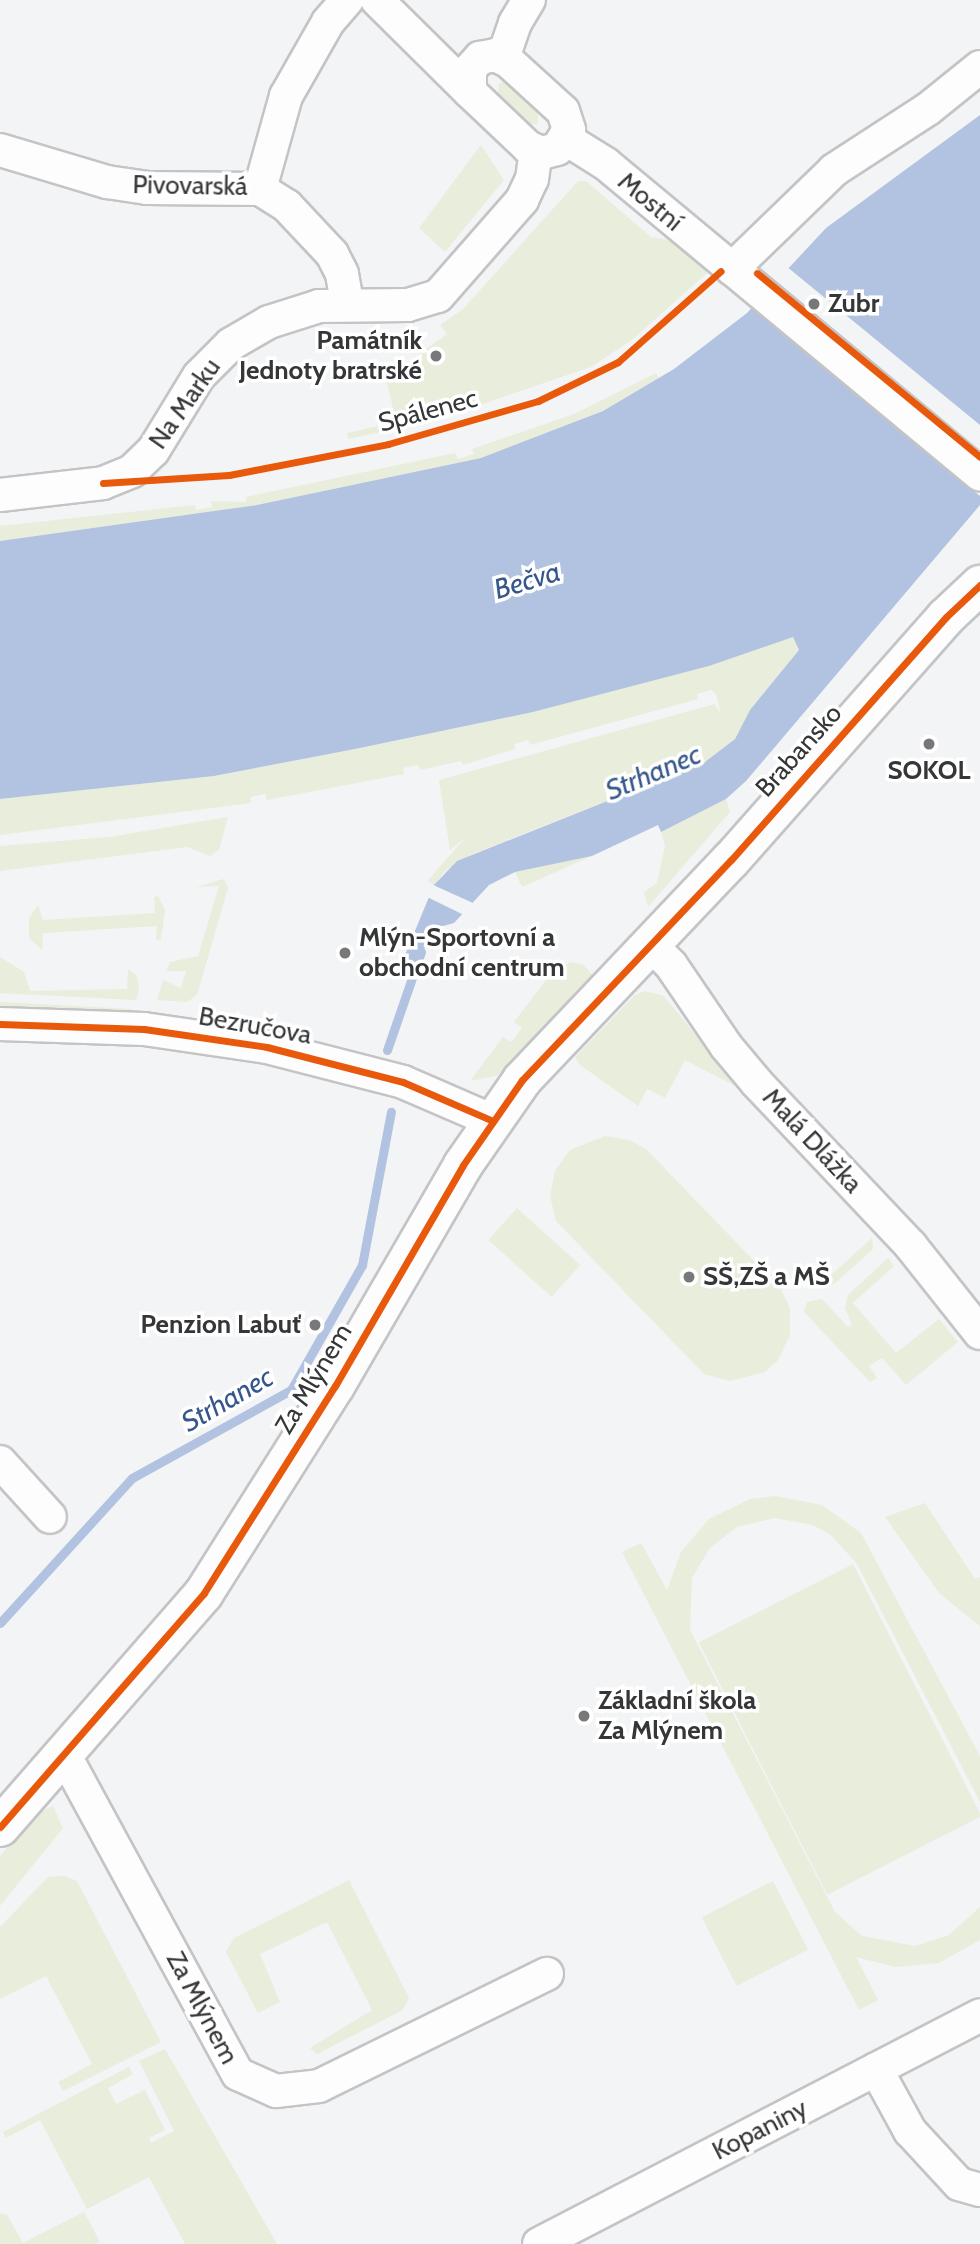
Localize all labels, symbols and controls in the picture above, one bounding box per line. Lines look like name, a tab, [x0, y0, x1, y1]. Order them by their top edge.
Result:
street label: Mostní	[611, 166, 689, 238]
street label: Pivovarská	[132, 169, 248, 203]
place label: Zubr	[828, 288, 879, 320]
marker: Zubr	[806, 296, 822, 312]
place label: Památník Jednoty bratrské	[239, 325, 422, 386]
marker: Památník Jednoty bratrské	[428, 348, 444, 364]
street label: Na Marku	[143, 353, 227, 455]
street label: Spálenec	[375, 383, 481, 439]
water label: Bečva	[490, 554, 564, 606]
street label: Brabansko	[749, 698, 849, 804]
marker: SOKOL	[921, 736, 937, 752]
water label: Strhanec	[600, 737, 706, 807]
place label: SOKOL	[887, 755, 971, 787]
place label: Mlýn-Sportovní a obchodní centrum	[359, 922, 565, 984]
marker: Mlýn-Sportovní a obchodní centrum	[337, 945, 353, 961]
street label: Bezručova	[196, 1001, 314, 1051]
street label: Malá Dlážka	[756, 1082, 868, 1200]
place label: SŠ,ZŠ a MŠ	[703, 1261, 830, 1293]
marker: SŠ,ZŠ a MŠ	[681, 1269, 697, 1285]
place label: Penzion Labuť	[140, 1309, 301, 1341]
marker: Penzion Labuť	[307, 1317, 323, 1333]
street label: Za Mlýnem	[269, 1318, 359, 1440]
water label: Strhanec	[175, 1359, 279, 1439]
place label: Základní škola Za Mlýnem	[598, 1685, 756, 1746]
marker: Základní škola Za Mlýnem	[576, 1708, 592, 1724]
street label: Za Mlýnem	[159, 1946, 245, 2070]
street label: Kopaniny	[707, 2093, 813, 2167]

